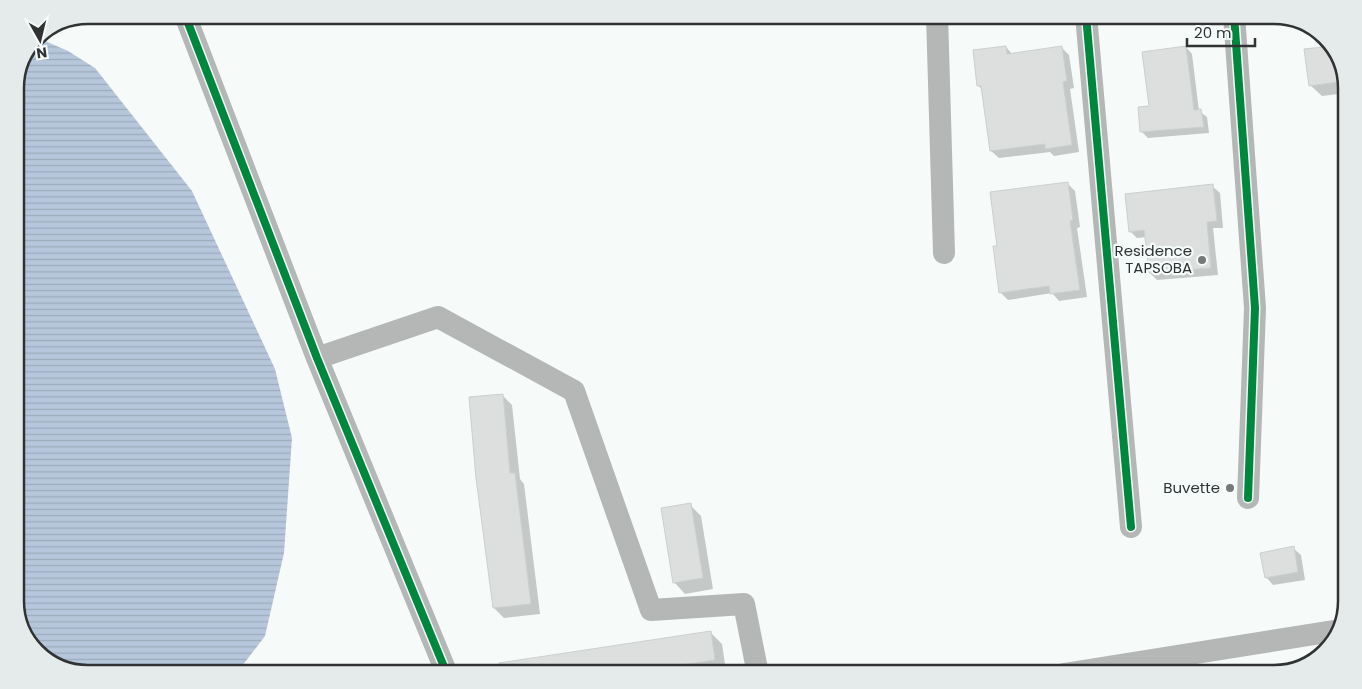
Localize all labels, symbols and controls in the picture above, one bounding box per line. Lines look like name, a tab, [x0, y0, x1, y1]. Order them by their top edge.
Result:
north arrow	[15, 15, 65, 65]
scale bar	[1187, 15, 1254, 47]
text: 20 m	[1194, 22, 1232, 43]
text: N	[35, 42, 48, 64]
place label: Residence TAPSOBA	[1115, 240, 1192, 278]
marker: Residence TAPSOBA	[1196, 254, 1208, 266]
place label: Buvette	[1163, 477, 1220, 498]
marker: Buvette	[1224, 482, 1236, 494]

